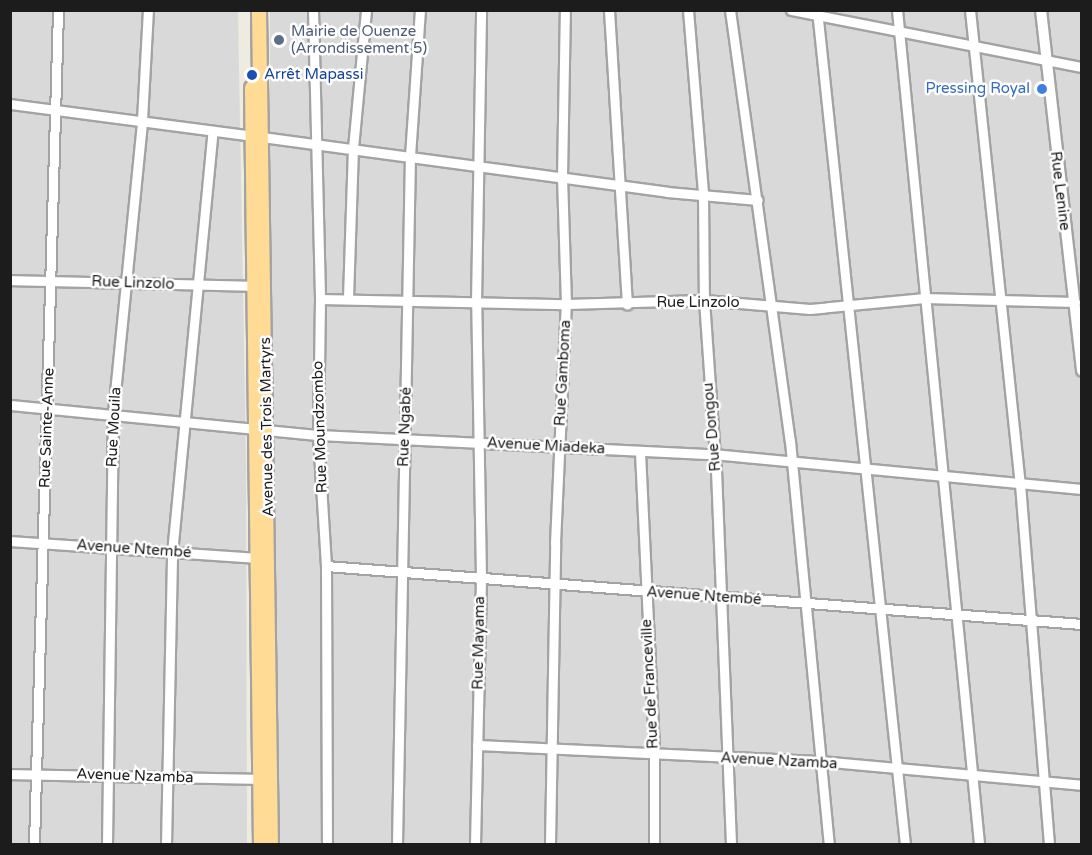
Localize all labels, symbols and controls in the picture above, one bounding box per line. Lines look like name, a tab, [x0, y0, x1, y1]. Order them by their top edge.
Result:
place label: Mairie de Ouenze (Arrondissement 5)	[291, 22, 427, 57]
marker: Mairie de Ouenze (Arrondissement 5)	[272, 33, 286, 47]
place label: Arrêt Mapassi	[264, 66, 363, 84]
marker: Arrêt Mapassi	[245, 68, 259, 82]
place label: Pressing Royal	[926, 80, 1030, 98]
marker: Pressing Royal	[1035, 82, 1049, 96]
street label: Rue Lenine	[1046, 150, 1074, 232]
street label: Rue Linzolo	[91, 273, 175, 293]
street label: Rue Linzolo	[656, 294, 740, 312]
street label: Rue Gamboma	[551, 319, 575, 427]
street label: Avenue des Trois Martyrs	[256, 337, 278, 517]
street label: Rue Moundzombo	[309, 361, 331, 493]
street label: Rue Sainte-Anne	[36, 367, 58, 489]
street label: Rue Dongou	[699, 382, 725, 472]
street label: Rue Mouila	[103, 386, 125, 468]
street label: Rue Ngabé	[395, 387, 415, 467]
street label: Avenue Miadeka	[486, 434, 606, 458]
street label: Avenue Ntembé	[76, 536, 192, 562]
street label: Avenue Ntembé	[646, 583, 762, 609]
street label: Rue Mayama	[469, 596, 489, 690]
street label: Rue de Franceville	[638, 619, 662, 749]
street label: Avenue Nzamba	[720, 749, 838, 773]
street label: Avenue Nzamba	[76, 765, 194, 787]

